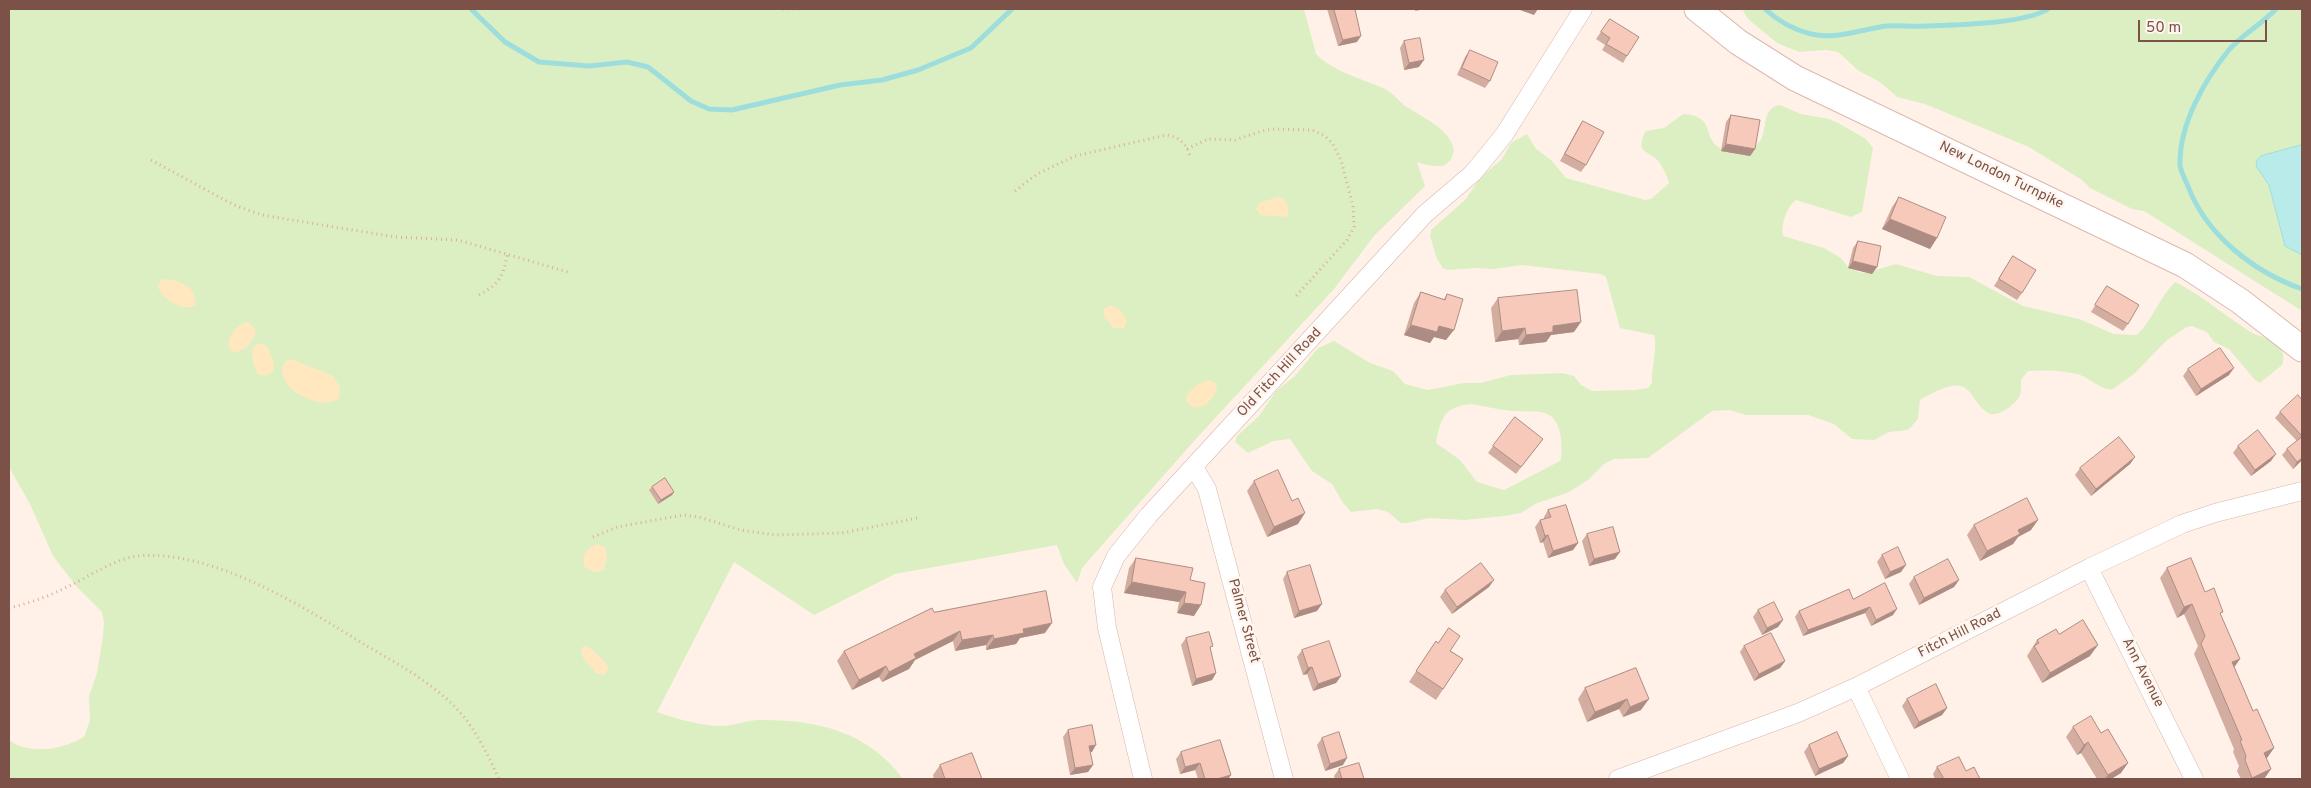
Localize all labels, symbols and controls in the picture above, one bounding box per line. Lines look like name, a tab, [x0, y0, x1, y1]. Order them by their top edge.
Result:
scale bar	[2141, 10, 2270, 42]
text: 50 m	[2146, 19, 2181, 38]
street label: New London Turnpike	[1936, 139, 2066, 213]
street label: Old Fitch Hill Road	[1234, 325, 1326, 421]
street label: Palmer Street	[1224, 577, 1262, 665]
street label: Fitch Hill Road	[1916, 606, 2004, 662]
street label: Ann Avenue	[2117, 636, 2167, 710]

